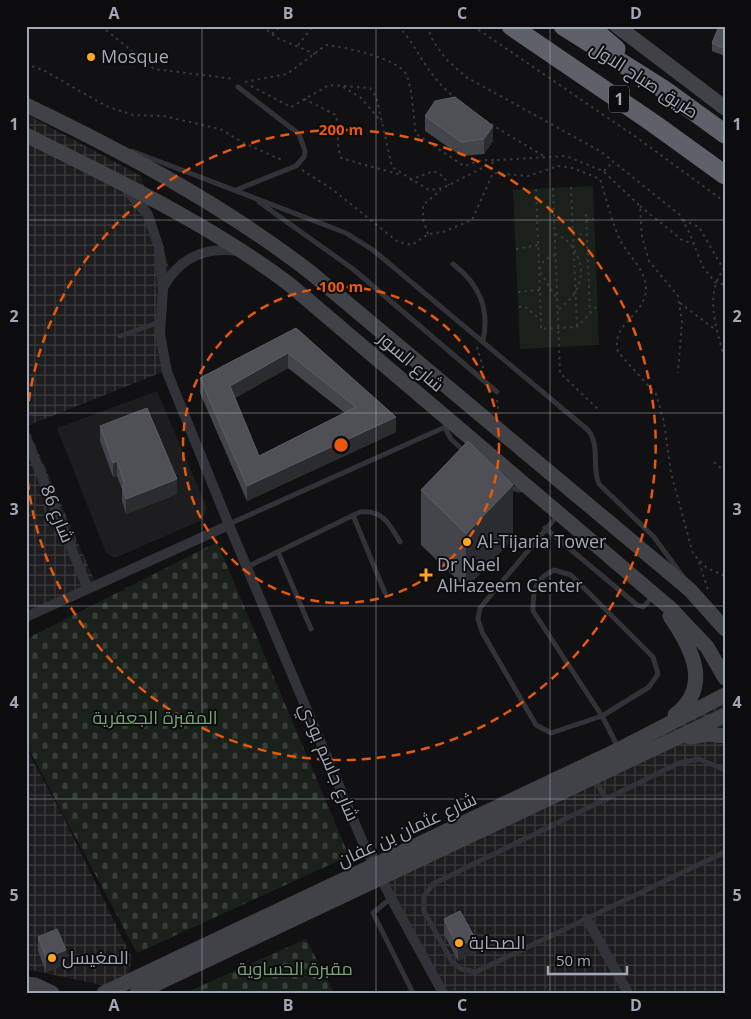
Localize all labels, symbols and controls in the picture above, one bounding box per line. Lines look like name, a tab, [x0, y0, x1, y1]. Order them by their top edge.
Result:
text: A	[108, 2, 120, 24]
text: B	[283, 2, 293, 24]
text: C	[457, 2, 467, 24]
text: D	[630, 2, 642, 24]
street label: طريق صباح الاول	[585, 35, 703, 124]
place label: Mosque	[101, 44, 169, 68]
marker: Mosque	[85, 51, 97, 63]
road number: 1	[609, 86, 629, 112]
text: 1	[9, 113, 19, 135]
text: 1	[732, 113, 742, 135]
text: 200 m	[319, 119, 363, 139]
text: 100 m	[319, 276, 363, 296]
text: 2	[9, 305, 19, 327]
text: 2	[732, 305, 742, 327]
street label: شارع السور	[372, 325, 450, 397]
centre of rings	[332, 436, 350, 454]
street label: شارع 86	[35, 481, 80, 546]
text: 3	[9, 498, 19, 520]
text: 3	[732, 498, 742, 520]
place label: Al-Tijaria Tower	[477, 529, 607, 553]
marker: Al-Tijaria Tower	[461, 536, 473, 548]
place label: Dr Nael AlHazeem Center	[437, 552, 583, 597]
marker: Dr Nael AlHazeem Center	[419, 568, 433, 582]
text: 4	[9, 691, 19, 713]
text: 4	[732, 691, 742, 713]
street label: شارع جاسم بودي	[291, 699, 366, 826]
park label: المقبرة الجعفرية	[93, 705, 217, 729]
street label: شارع عثمان بن عفان	[333, 786, 481, 873]
text: 5	[9, 884, 19, 906]
text: 5	[732, 884, 742, 906]
place label: الصحابة	[469, 930, 526, 954]
marker: الصحابة	[453, 937, 465, 949]
scale bar	[548, 944, 627, 976]
place label: المغيسل	[62, 945, 129, 969]
text: 50 m	[556, 950, 591, 970]
marker: المغيسل	[46, 952, 58, 964]
park label: مقبرة الحساوية	[237, 956, 353, 980]
text: A	[108, 994, 120, 1016]
text: B	[283, 994, 293, 1016]
text: C	[457, 994, 467, 1016]
text: D	[630, 994, 642, 1016]

